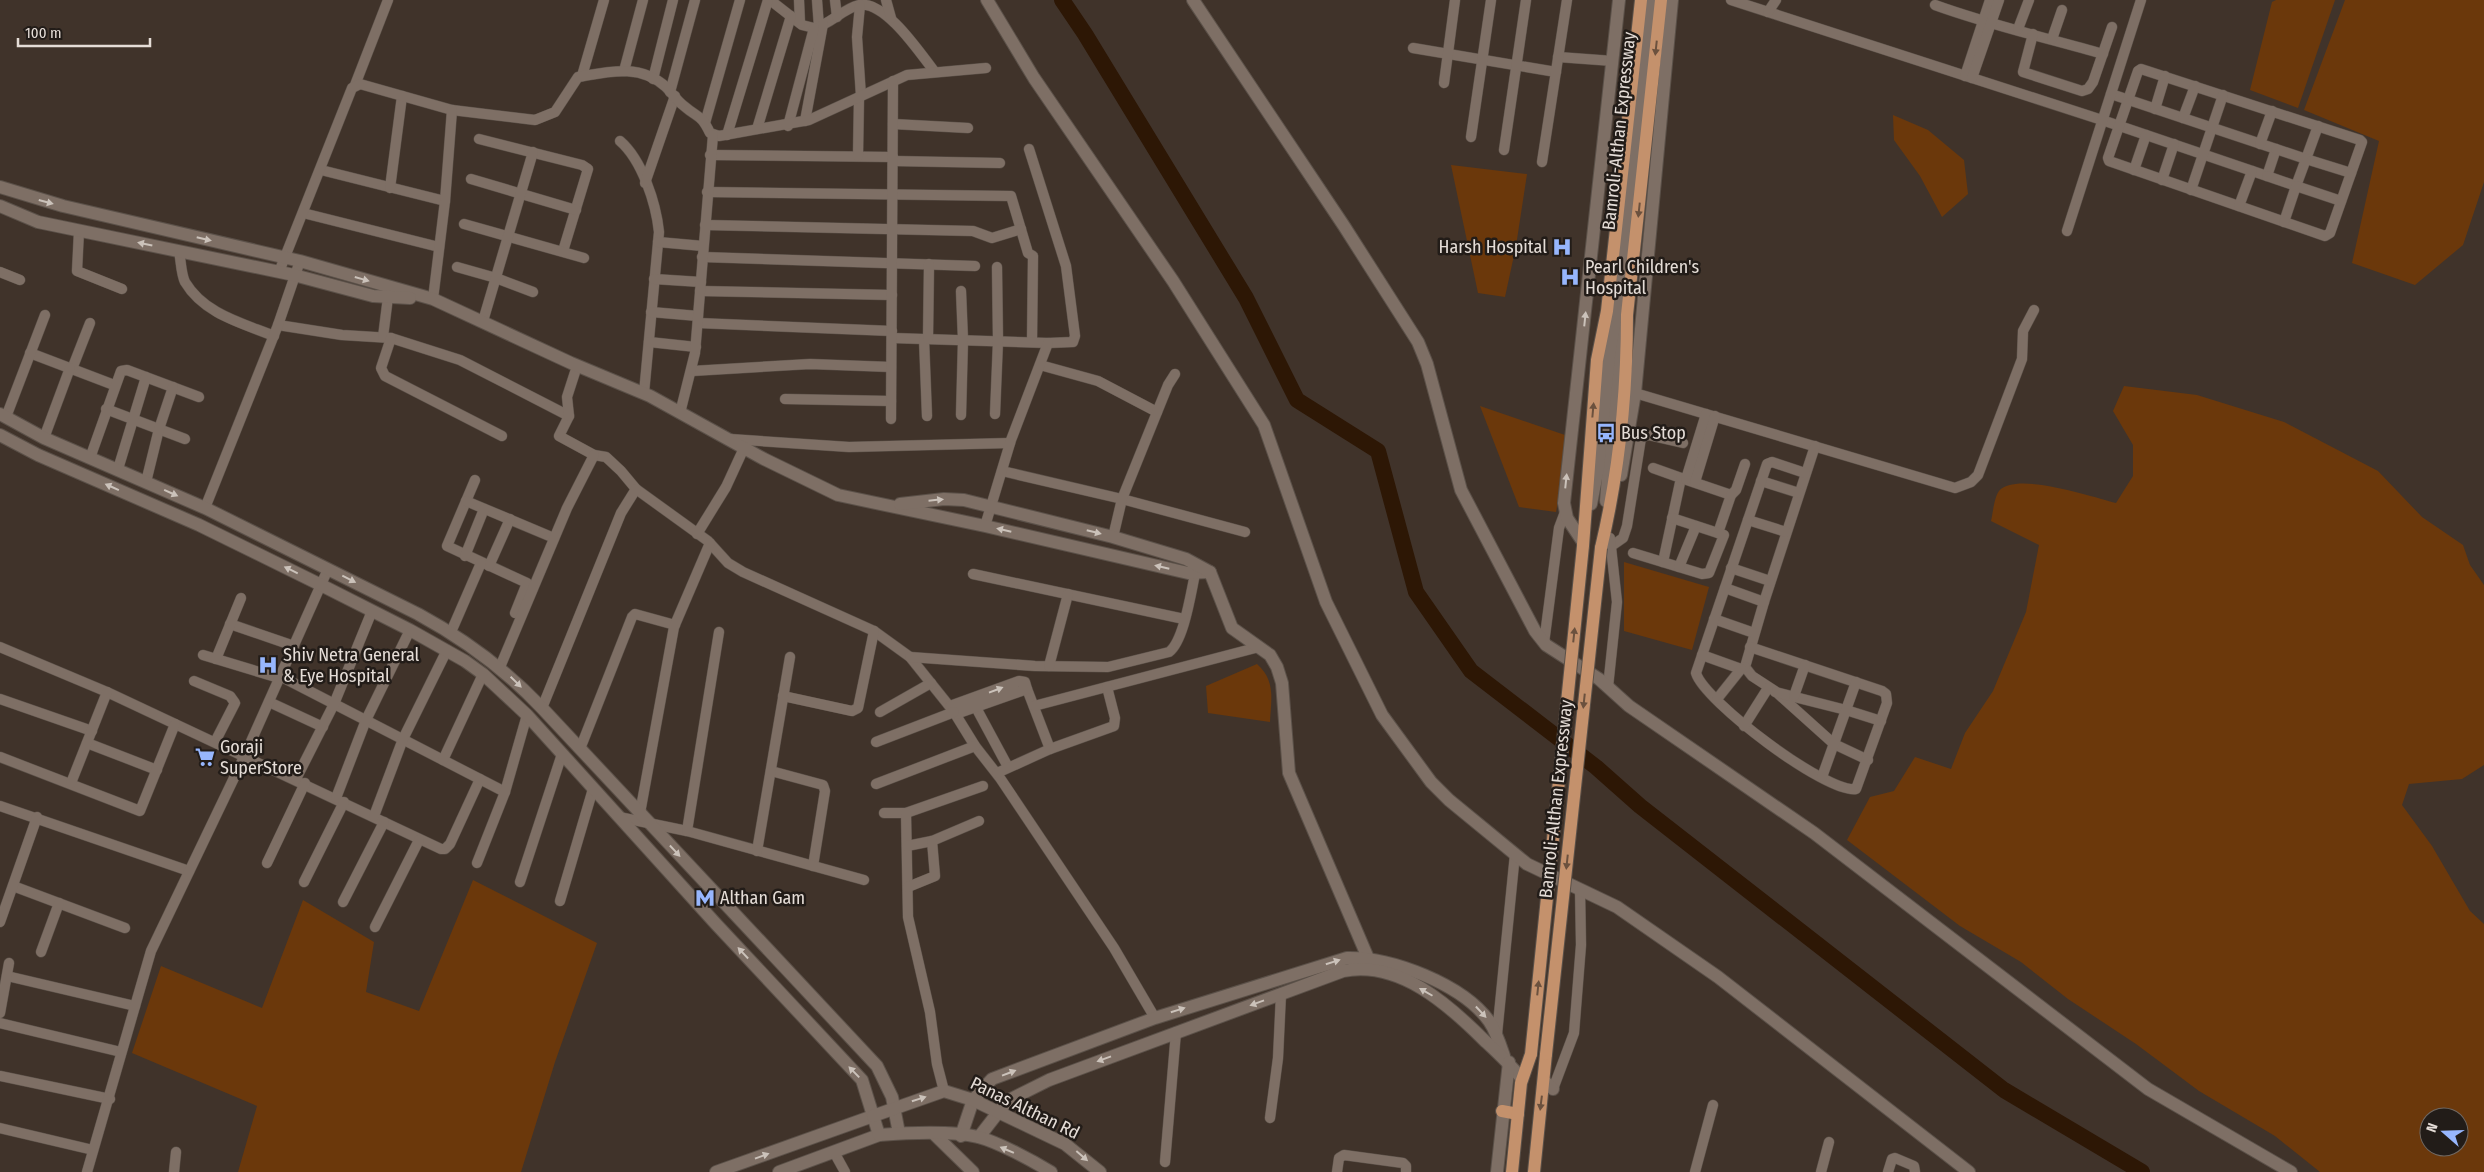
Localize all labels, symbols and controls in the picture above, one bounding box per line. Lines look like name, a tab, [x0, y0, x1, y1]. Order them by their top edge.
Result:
scale bar	[18, 15, 150, 47]
text: 100 m	[25, 24, 62, 42]
street label: Bamroli-Althan Expressway	[1598, 31, 1640, 231]
one-way arrow	[1652, 41, 1660, 57]
one-way arrow	[39, 198, 54, 206]
one-way arrow	[1635, 202, 1643, 218]
one-way arrow	[197, 235, 212, 243]
place label: Harsh Hospital	[1439, 236, 1547, 258]
hospital icon: Harsh Hospital	[1551, 236, 1573, 258]
one-way arrow	[137, 240, 153, 248]
place label: Pearl Children's Hospital	[1585, 256, 1699, 299]
hospital icon: Pearl Children's Hospital	[1559, 266, 1581, 288]
one-way arrow	[355, 275, 370, 283]
one-way arrow	[1581, 311, 1589, 327]
one-way arrow	[1589, 402, 1597, 418]
bus stop icon: Bus Stop	[1595, 422, 1617, 444]
place label: Bus Stop	[1621, 422, 1686, 444]
one-way arrow	[1562, 473, 1570, 489]
one-way arrow	[105, 483, 119, 491]
one-way arrow	[164, 489, 178, 497]
one-way arrow	[928, 496, 944, 504]
one-way arrow	[996, 526, 1011, 534]
one-way arrow	[1087, 528, 1102, 536]
one-way arrow	[1154, 563, 1169, 571]
one-way arrow	[284, 566, 298, 574]
one-way arrow	[341, 575, 356, 583]
one-way arrow	[1570, 627, 1578, 643]
place label: Shiv Netra General & Eye Hospital	[283, 644, 420, 687]
hospital icon: Shiv Netra General & Eye Hospital	[257, 654, 279, 676]
one-way arrow	[510, 676, 522, 688]
one-way arrow	[988, 685, 1003, 693]
one-way arrow	[1580, 693, 1588, 709]
street label: Bamroli-Althan Expressway	[1535, 699, 1577, 899]
place label: Goraji SuperStore	[220, 736, 302, 779]
supermarket icon: Goraji SuperStore	[194, 746, 216, 768]
one-way arrow	[669, 845, 681, 857]
one-way arrow	[1563, 855, 1571, 871]
metro station icon: Althan Gam	[694, 887, 716, 909]
place label: Althan Gam	[720, 887, 805, 909]
one-way arrow	[737, 948, 749, 960]
one-way arrow	[1325, 958, 1340, 966]
one-way arrow	[1534, 980, 1542, 996]
one-way arrow	[1420, 987, 1433, 996]
one-way arrow	[1249, 999, 1264, 1007]
one-way arrow	[1475, 1005, 1487, 1017]
one-way arrow	[1170, 1006, 1185, 1014]
one-way arrow	[1097, 1056, 1112, 1063]
one-way arrow	[848, 1066, 860, 1078]
one-way arrow	[1002, 1069, 1017, 1077]
street label: Panas Althan Rd	[967, 1072, 1083, 1144]
one-way arrow	[911, 1095, 926, 1102]
one-way arrow	[1537, 1095, 1545, 1111]
north arrow	[2419, 1107, 2469, 1157]
text: N	[2423, 1121, 2442, 1135]
one-way arrow	[1000, 1145, 1015, 1153]
one-way arrow	[1075, 1151, 1088, 1162]
one-way arrow	[755, 1152, 770, 1159]

